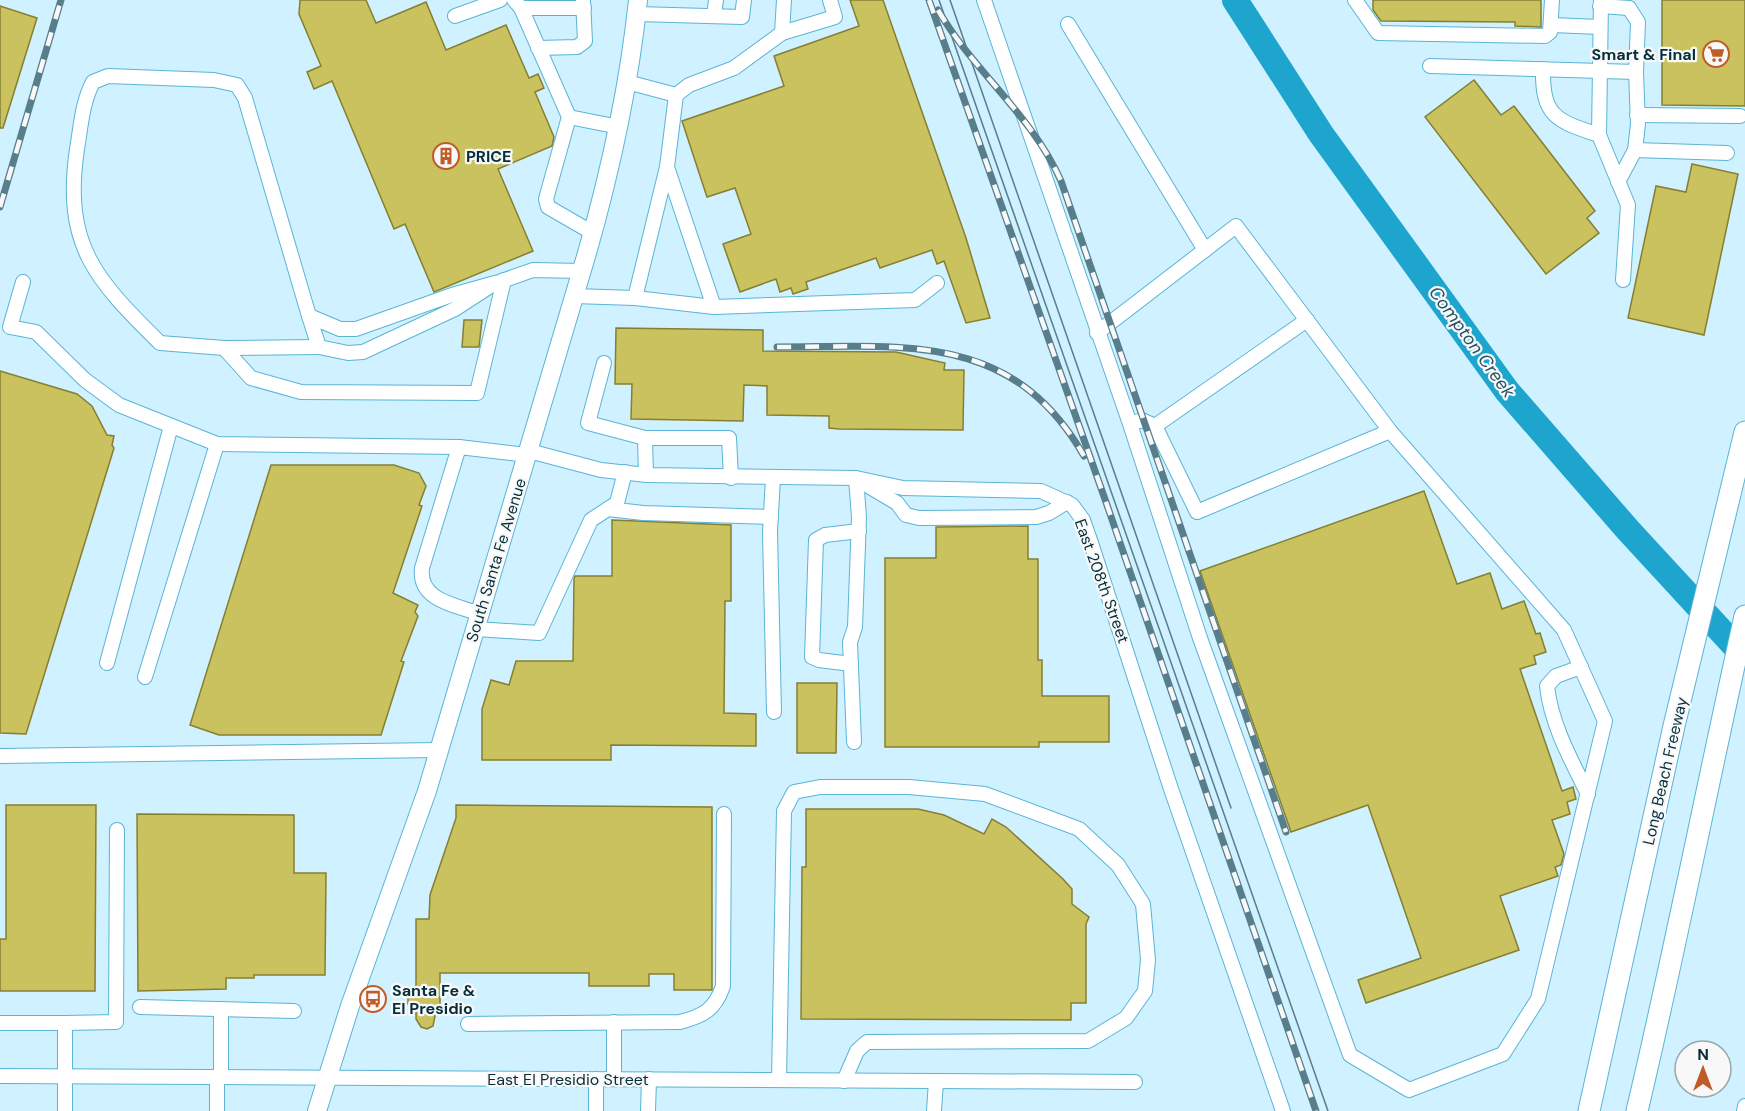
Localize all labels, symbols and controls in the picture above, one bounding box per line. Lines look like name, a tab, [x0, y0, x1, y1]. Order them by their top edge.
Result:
supermarket icon: Smart & Final	[1701, 39, 1731, 69]
place label: Smart & Final	[1592, 44, 1696, 65]
building icon: PRICE	[431, 141, 461, 171]
place label: PRICE	[466, 146, 511, 167]
water label: Compton Creek	[1423, 281, 1521, 403]
street label: South Santa Fe Avenue	[461, 476, 531, 644]
street label: East 208th Street	[1070, 516, 1134, 646]
street label: Long Beach Freeway	[1638, 695, 1692, 847]
place label: Santa Fe & El Presidio	[392, 980, 476, 1019]
bus stop icon: Santa Fe & El Presidio	[358, 984, 388, 1014]
north arrow	[1673, 1039, 1733, 1099]
text: N	[1697, 1044, 1709, 1065]
street label: East El Presidio Street	[487, 1069, 649, 1090]

